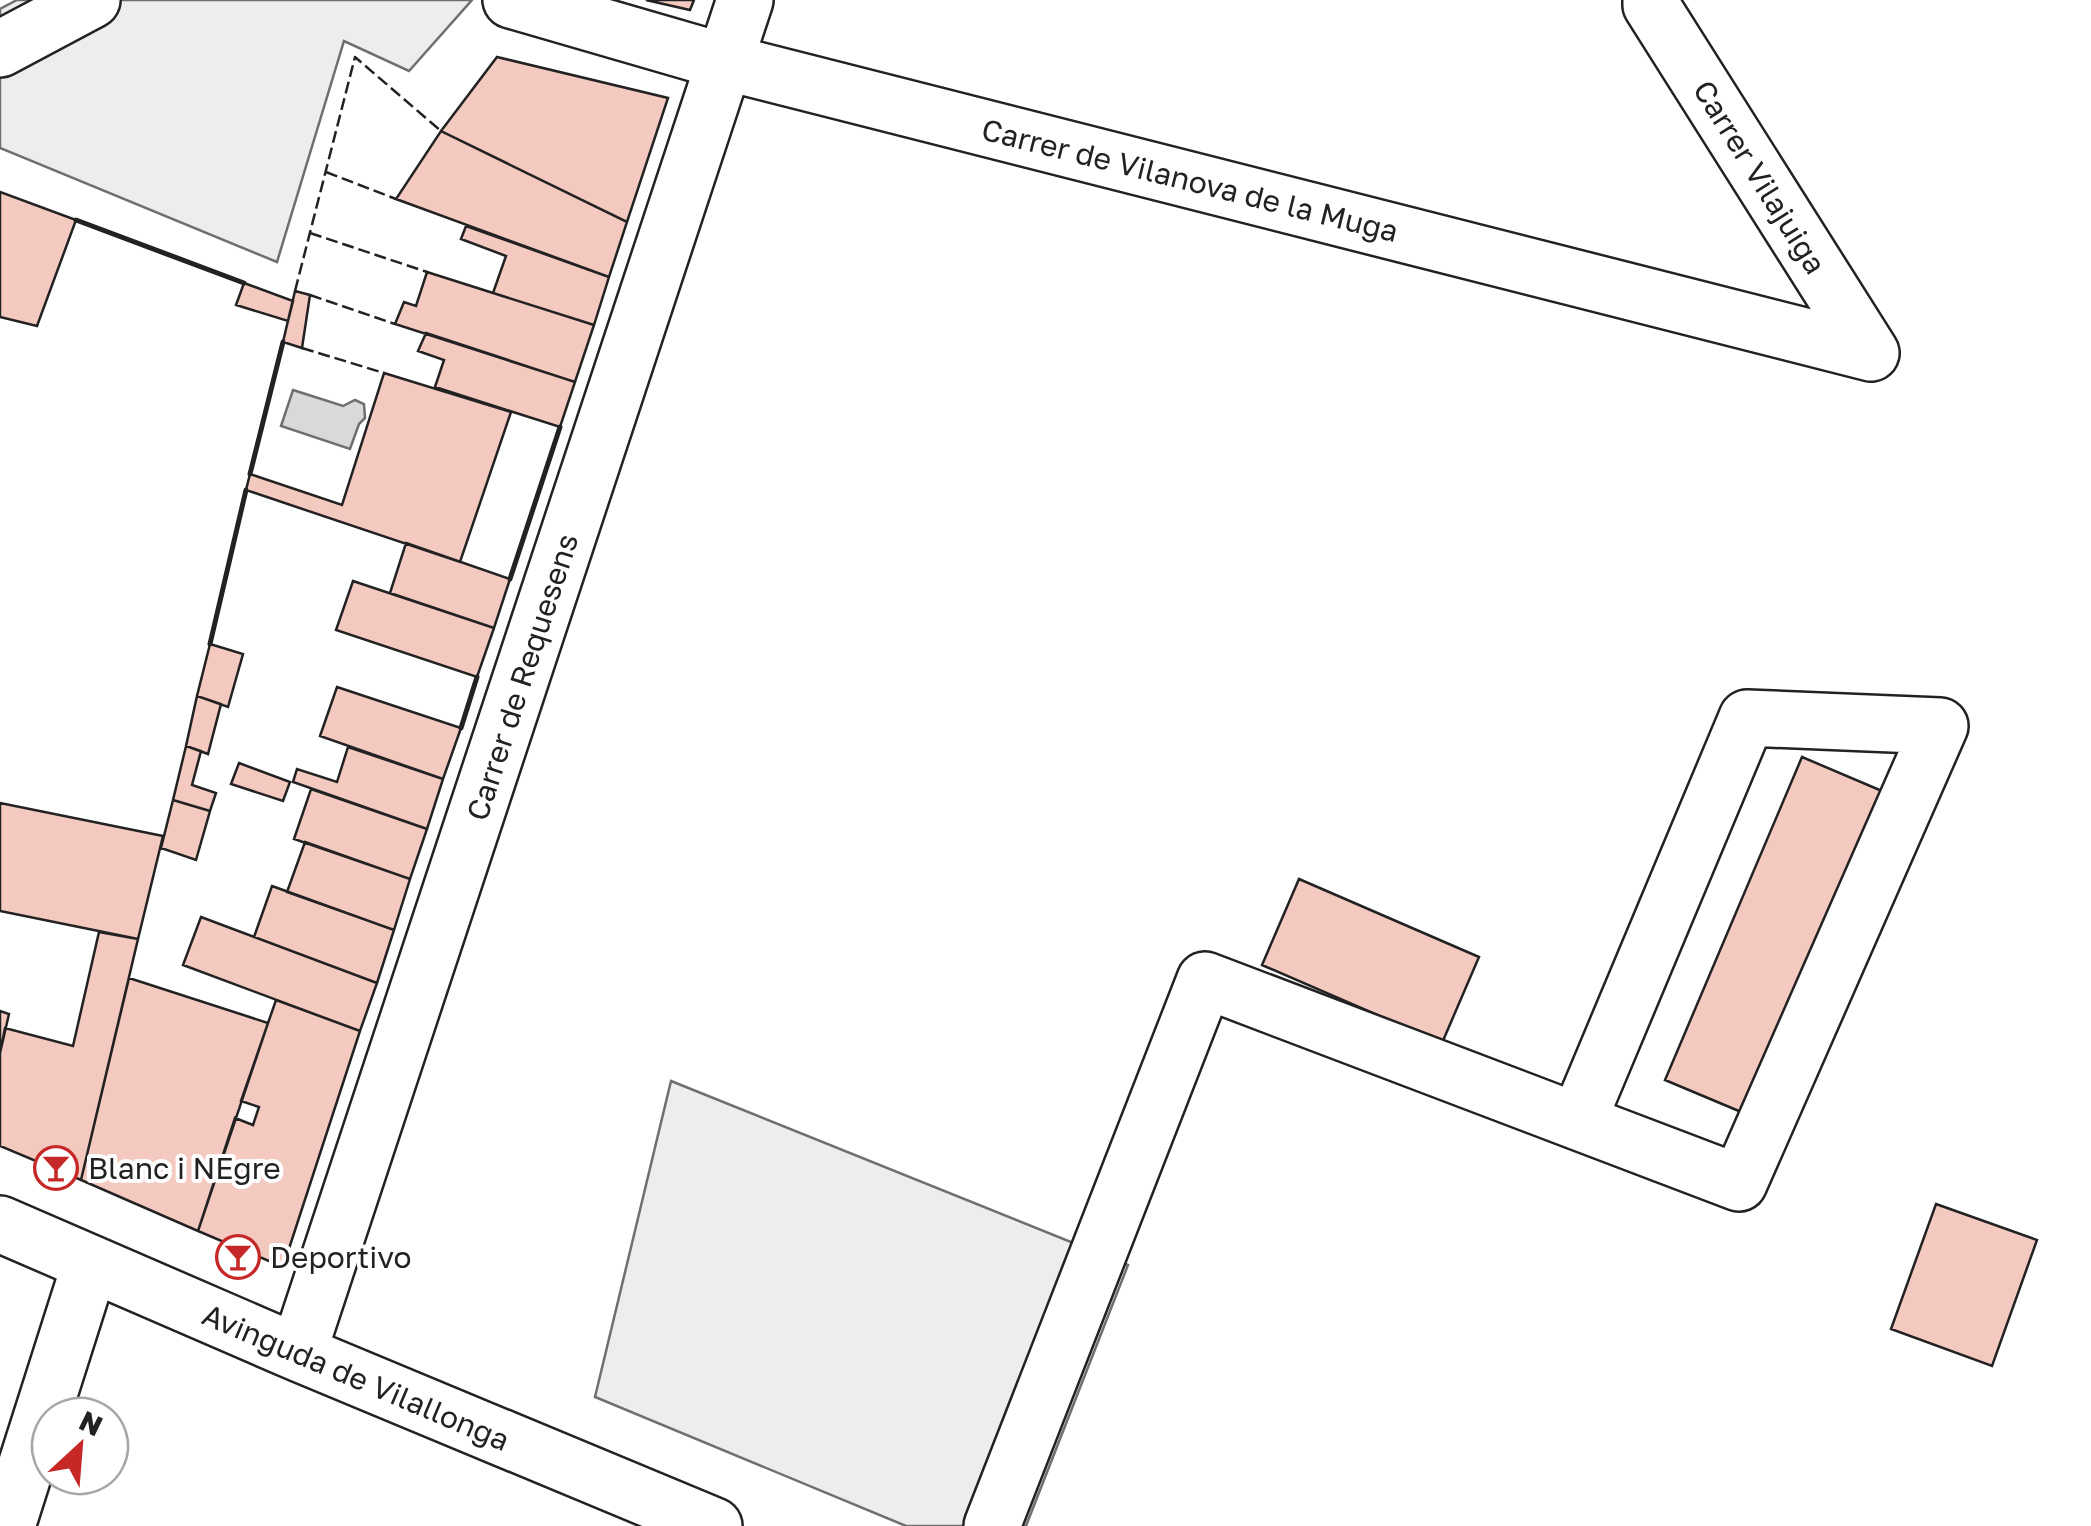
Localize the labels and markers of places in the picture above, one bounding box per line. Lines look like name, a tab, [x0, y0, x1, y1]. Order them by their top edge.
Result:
bar icon: Blanc i NEgre	[33, 1145, 79, 1191]
place label: Blanc i NEgre	[88, 1150, 281, 1186]
bar icon: Deportivo	[215, 1234, 261, 1280]
place label: Deportivo	[270, 1239, 411, 1275]

